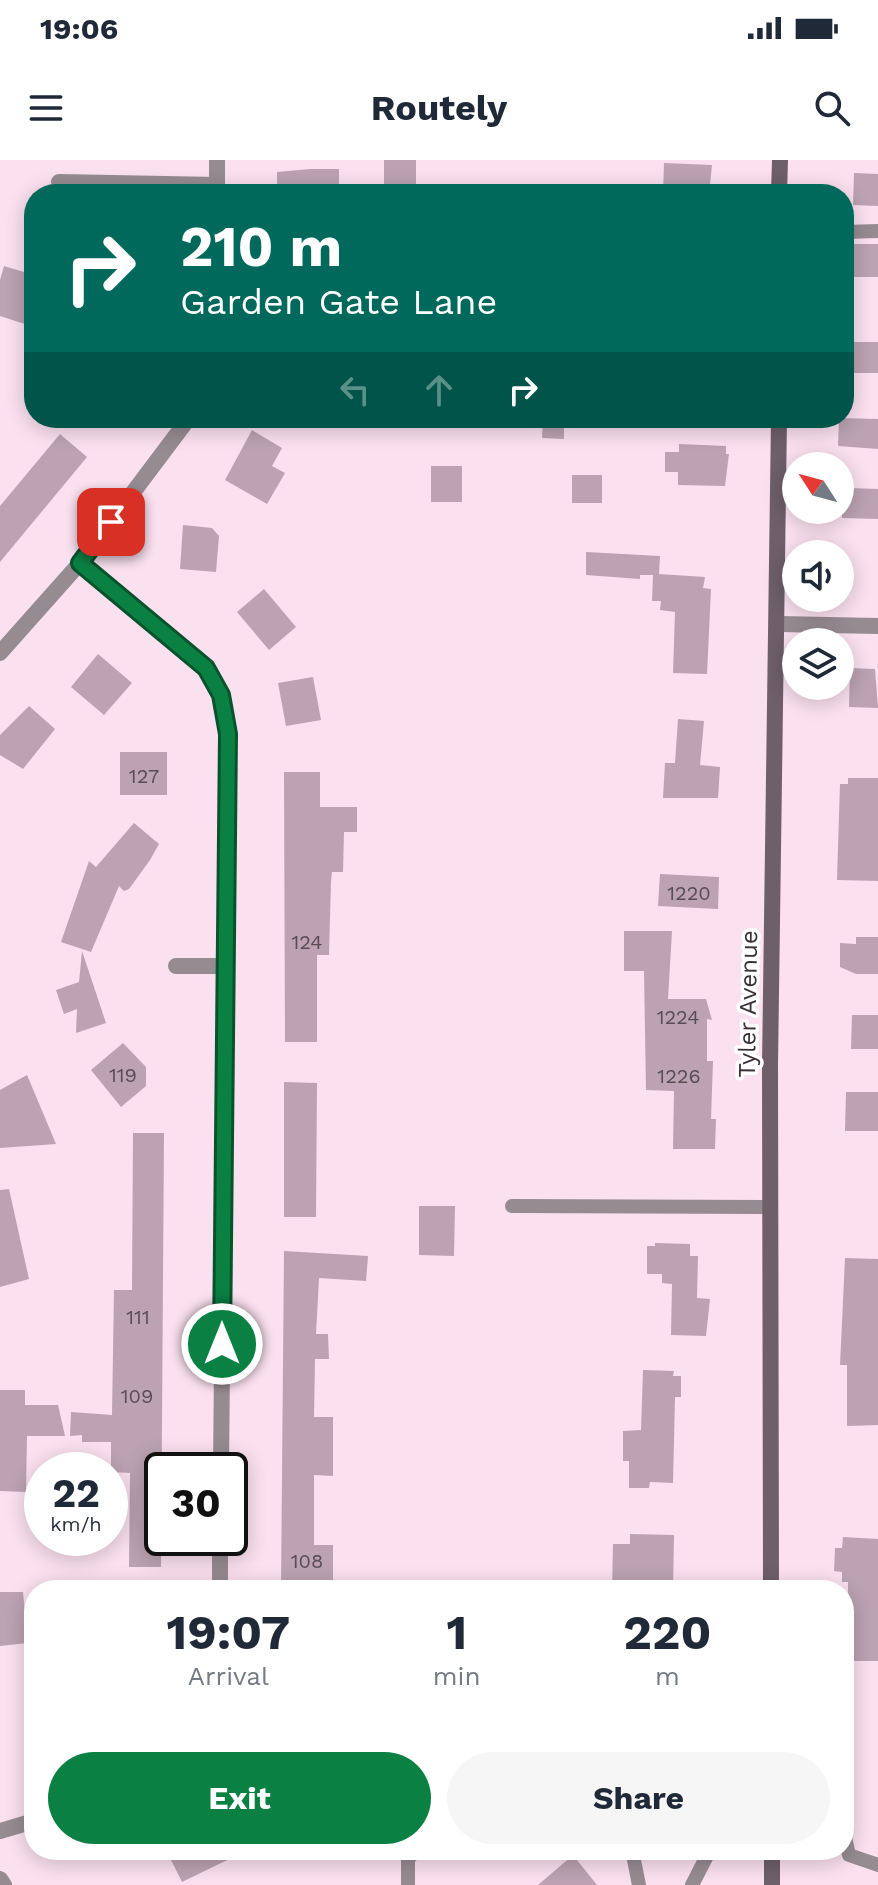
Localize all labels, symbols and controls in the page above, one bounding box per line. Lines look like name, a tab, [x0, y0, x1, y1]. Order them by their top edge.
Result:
text: 19:06	[40, 11, 118, 46]
icon: menu	[24, 86, 68, 130]
icon: search	[810, 86, 854, 130]
text: Routely	[371, 87, 507, 129]
text: 210 m	[180, 214, 342, 280]
icon: right	[48, 216, 152, 320]
text: Garden Gate Lane	[180, 281, 497, 323]
icon: left	[333, 368, 377, 412]
icon: ahead	[417, 368, 461, 412]
icon: right	[501, 368, 545, 412]
north arrow	[782, 452, 854, 524]
map controls	[782, 452, 854, 700]
pin	[77, 488, 145, 556]
icon: arrive	[89, 500, 133, 544]
button: sound	[782, 540, 854, 612]
button: layers	[782, 628, 854, 700]
house number: 127	[129, 764, 159, 788]
house number: 1220	[667, 881, 711, 905]
house number: 124	[291, 930, 323, 954]
street label: Tyler Avenue	[733, 930, 763, 1078]
house number: 1224	[657, 1005, 699, 1029]
house number: 119	[109, 1063, 137, 1087]
house number: 1226	[657, 1064, 701, 1088]
position arrow	[180, 1302, 264, 1386]
house number: 111	[126, 1305, 150, 1329]
house number: 109	[121, 1384, 153, 1408]
speed limit sign: 30	[144, 1452, 248, 1556]
text: 22	[52, 1470, 100, 1517]
text: km/h	[50, 1512, 102, 1536]
house number: 108	[291, 1549, 323, 1573]
text: 19:07	[167, 1604, 290, 1661]
text: 1	[446, 1604, 467, 1661]
text: 220	[623, 1604, 711, 1661]
text: Arrival	[188, 1661, 269, 1691]
text: min	[433, 1661, 481, 1691]
text: m	[655, 1661, 680, 1691]
button: Exit	[48, 1752, 431, 1844]
button: Share	[447, 1752, 830, 1844]

